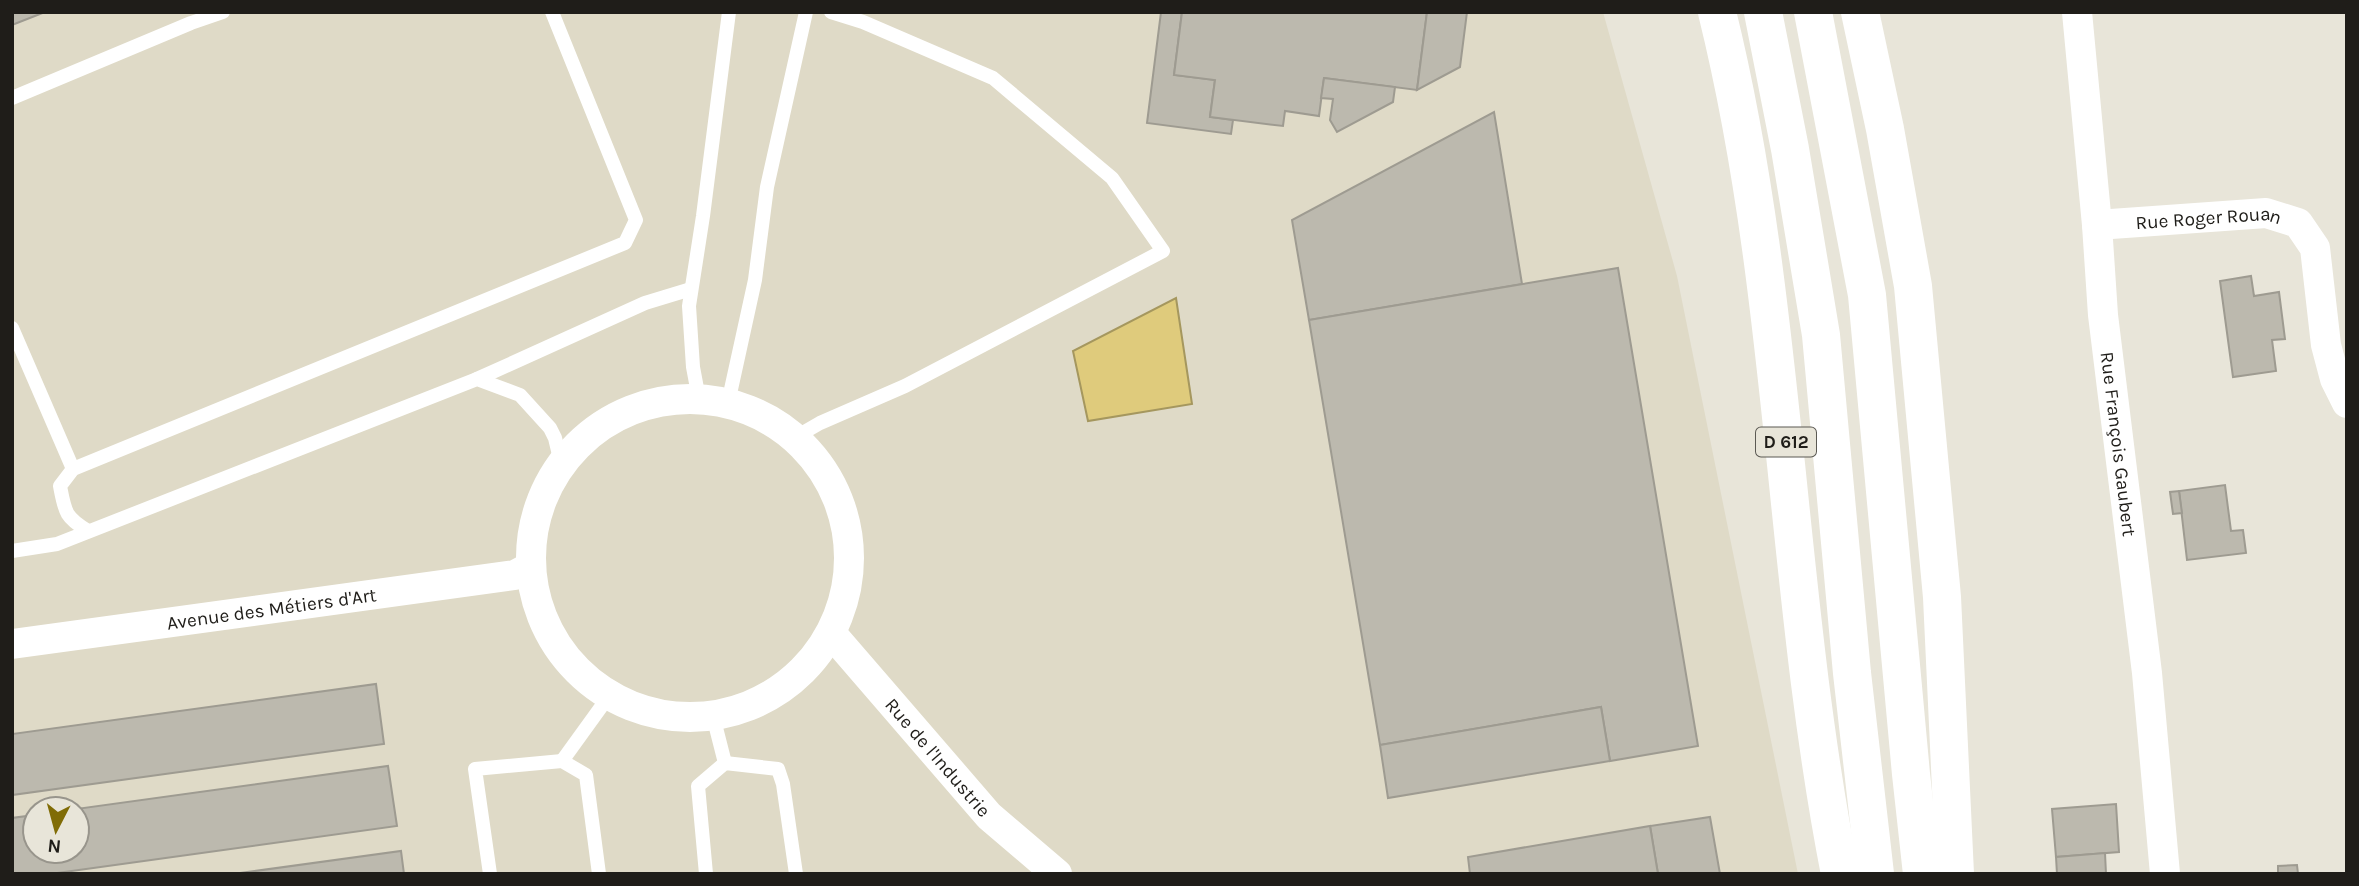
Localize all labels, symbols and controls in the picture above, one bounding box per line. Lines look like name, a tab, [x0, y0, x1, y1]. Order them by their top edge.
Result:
street label: Rue Roger Rouan	[2135, 203, 2284, 234]
street label: Rue François Gaubert	[2096, 350, 2140, 538]
road number: D 612	[1756, 428, 1816, 457]
street label: Avenue des Métiers d'Art	[166, 584, 378, 635]
street label: Rue de l'Industrie	[880, 694, 995, 822]
north arrow	[21, 795, 91, 865]
text: N	[46, 834, 62, 858]

